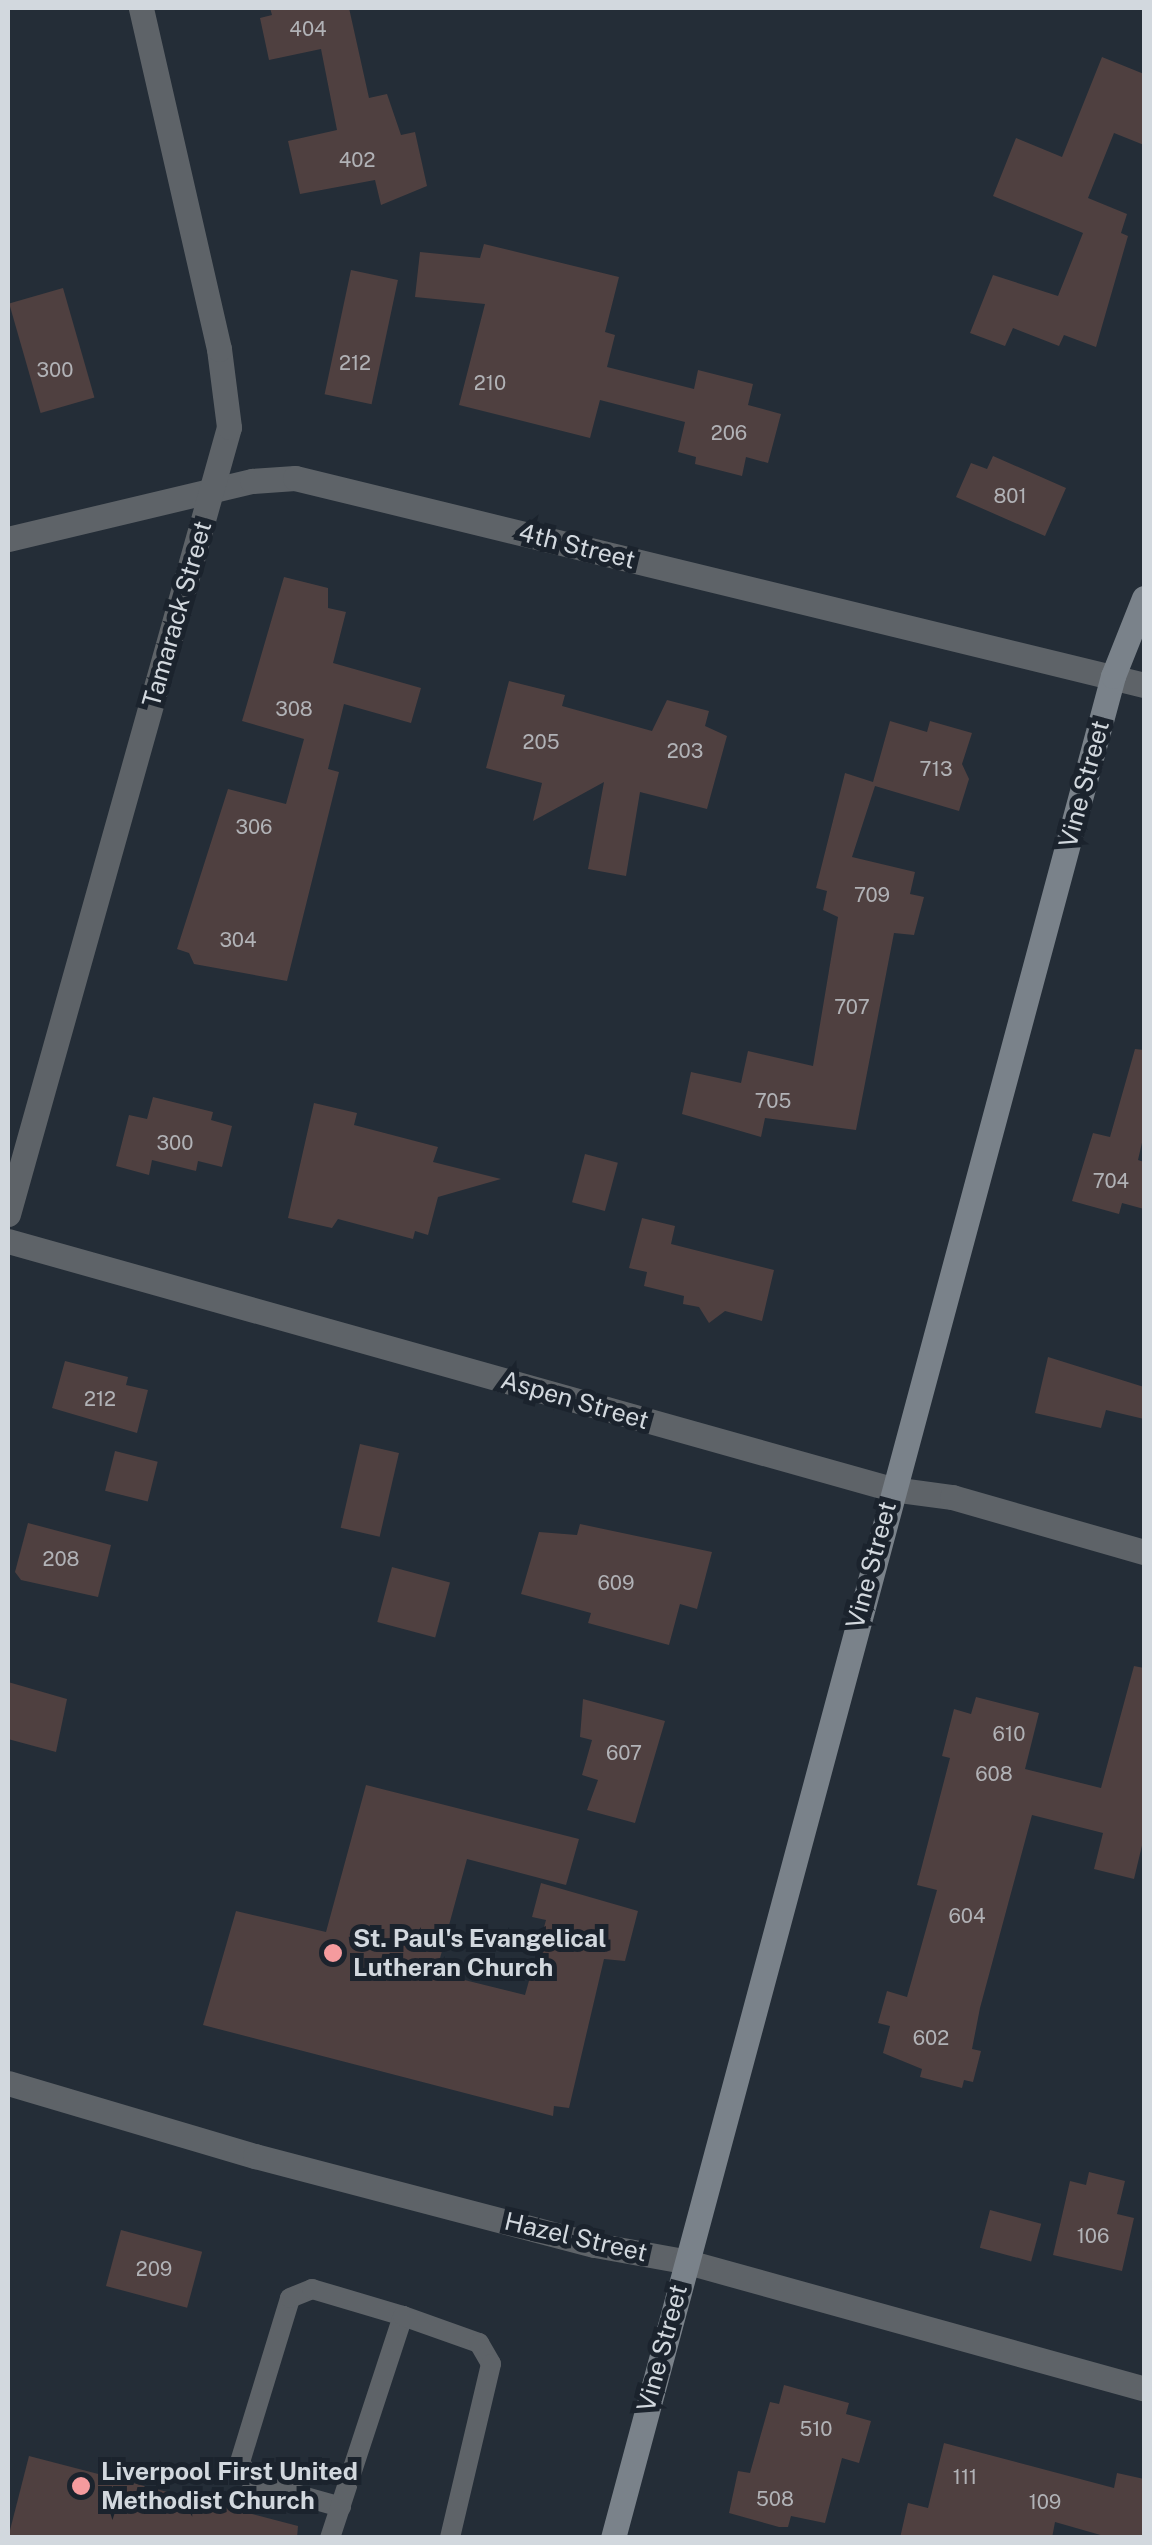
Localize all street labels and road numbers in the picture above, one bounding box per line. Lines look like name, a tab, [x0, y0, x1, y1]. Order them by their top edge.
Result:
street label: Tamarack Street	[136, 517, 218, 711]
street label: 4th Street	[516, 517, 638, 575]
street label: Vine Street	[1053, 717, 1115, 851]
street label: Aspen Street	[498, 1365, 652, 1435]
street label: Vine Street	[840, 1498, 902, 1632]
street label: Hazel Street	[502, 2206, 650, 2268]
street label: Vine Street	[631, 2281, 693, 2415]

